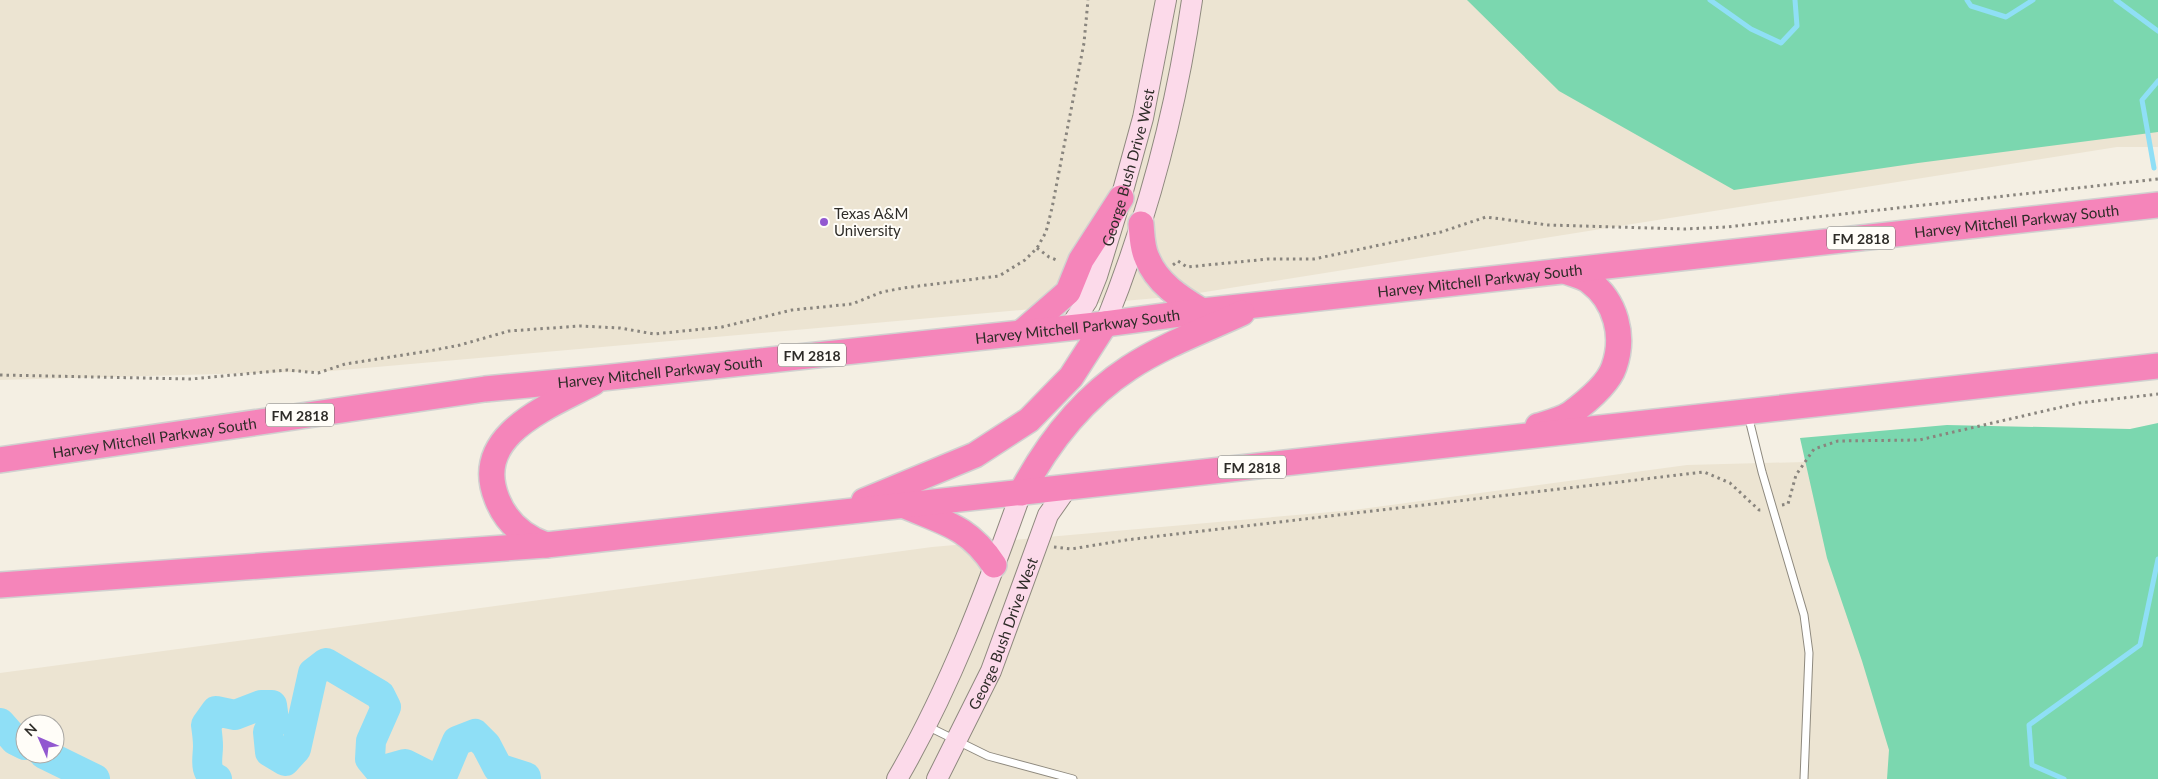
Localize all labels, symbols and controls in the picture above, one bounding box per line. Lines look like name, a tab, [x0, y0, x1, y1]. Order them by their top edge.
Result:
street label: George Bush Drive West	[1098, 86, 1158, 248]
street label: Harvey Mitchell Parkway South	[1913, 200, 2120, 241]
place label: Texas A&M University	[834, 204, 908, 239]
marker: Texas A&M University	[818, 216, 830, 228]
road number: FM 2818	[1827, 227, 1895, 250]
street label: Harvey Mitchell Parkway South	[1376, 260, 1583, 300]
street label: Harvey Mitchell Parkway South	[974, 305, 1181, 347]
road number: FM 2818	[778, 344, 846, 366]
street label: Harvey Mitchell Parkway South	[557, 352, 763, 391]
road number: FM 2818	[266, 404, 334, 426]
street label: Harvey Mitchell Parkway South	[51, 414, 258, 461]
road number: FM 2818	[1218, 456, 1286, 478]
street label: George Bush Drive West	[964, 554, 1041, 713]
north arrow	[15, 714, 65, 764]
text: N	[21, 720, 40, 739]

